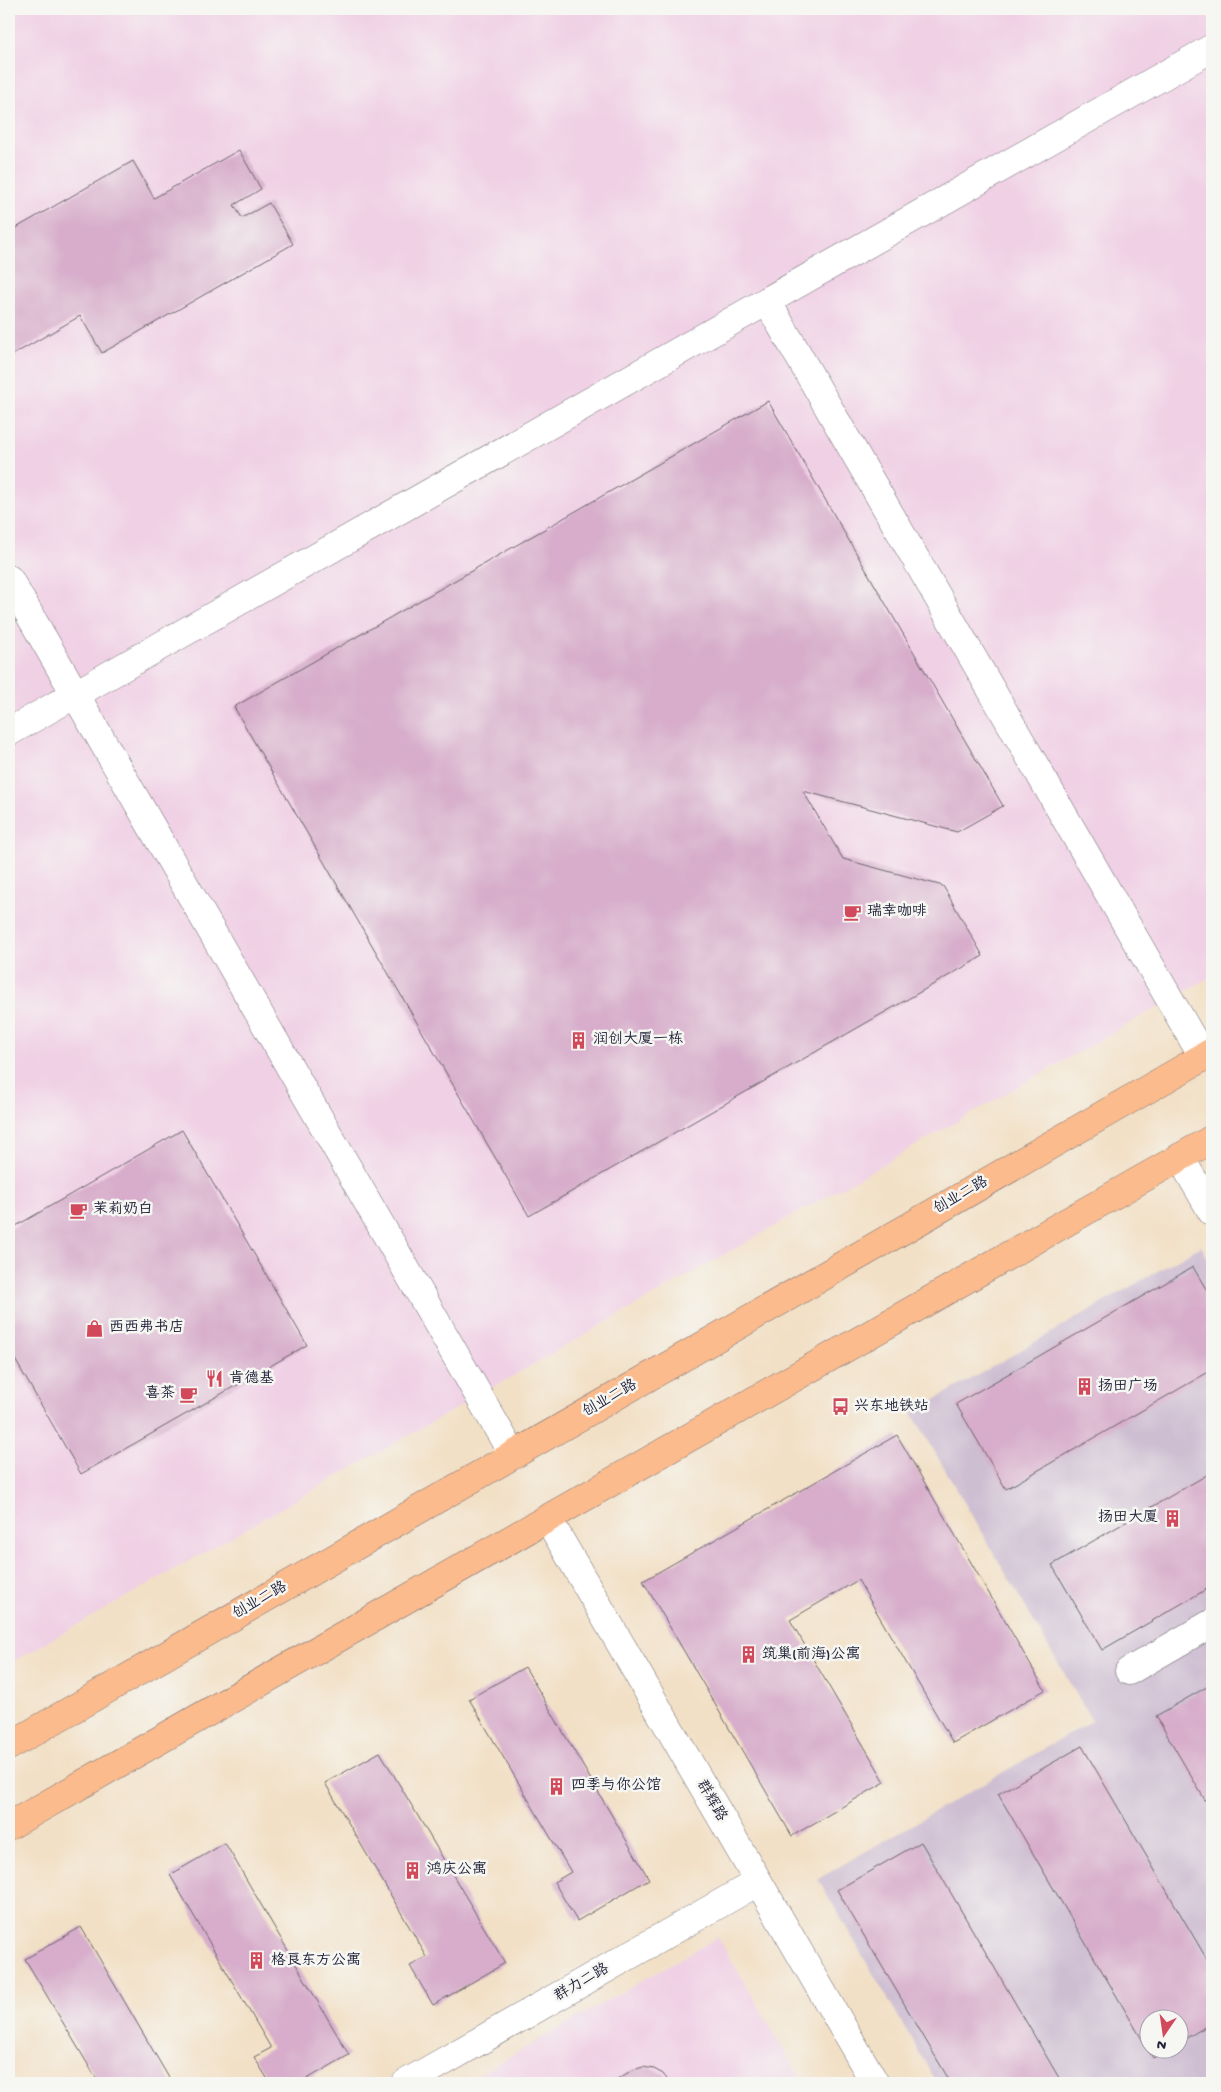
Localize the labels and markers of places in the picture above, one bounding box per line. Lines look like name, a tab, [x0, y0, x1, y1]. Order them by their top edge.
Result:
cafe icon: 瑞幸咖啡	[843, 902, 863, 922]
place label: 瑞幸咖啡	[867, 903, 927, 921]
building icon: 润创大厦一栋	[569, 1030, 589, 1050]
place label: 润创大厦一栋	[593, 1030, 683, 1049]
cafe icon: 茉莉奶白	[69, 1200, 89, 1220]
place label: 茉莉奶白	[93, 1201, 153, 1219]
shop icon: 西西弗书店	[85, 1318, 105, 1338]
place label: 西西弗书店	[109, 1319, 184, 1337]
restaurant icon: 肯德基	[205, 1369, 225, 1389]
place label: 肯德基	[229, 1369, 274, 1388]
building icon: 扬田广场	[1074, 1377, 1094, 1397]
place label: 扬田广场	[1098, 1378, 1158, 1396]
cafe icon: 喜茶	[179, 1384, 199, 1404]
place label: 喜茶	[145, 1385, 175, 1403]
bus stop icon: 兴东地铁站	[830, 1397, 850, 1417]
place label: 兴东地铁站	[854, 1398, 929, 1416]
building icon: 扬田大厦	[1162, 1508, 1182, 1528]
place label: 扬田大厦	[1098, 1509, 1158, 1527]
building icon: 筑巢(前海)公寓	[738, 1645, 758, 1665]
place label: 筑巢(前海)公寓	[762, 1645, 861, 1664]
building icon: 四季与你公馆	[547, 1776, 567, 1796]
place label: 四季与你公馆	[571, 1776, 661, 1795]
building icon: 鸿庆公寓	[403, 1860, 423, 1880]
place label: 鸿庆公寓	[427, 1861, 487, 1879]
building icon: 格良东方公寓	[247, 1951, 267, 1971]
place label: 格良东方公寓	[271, 1951, 361, 1970]

